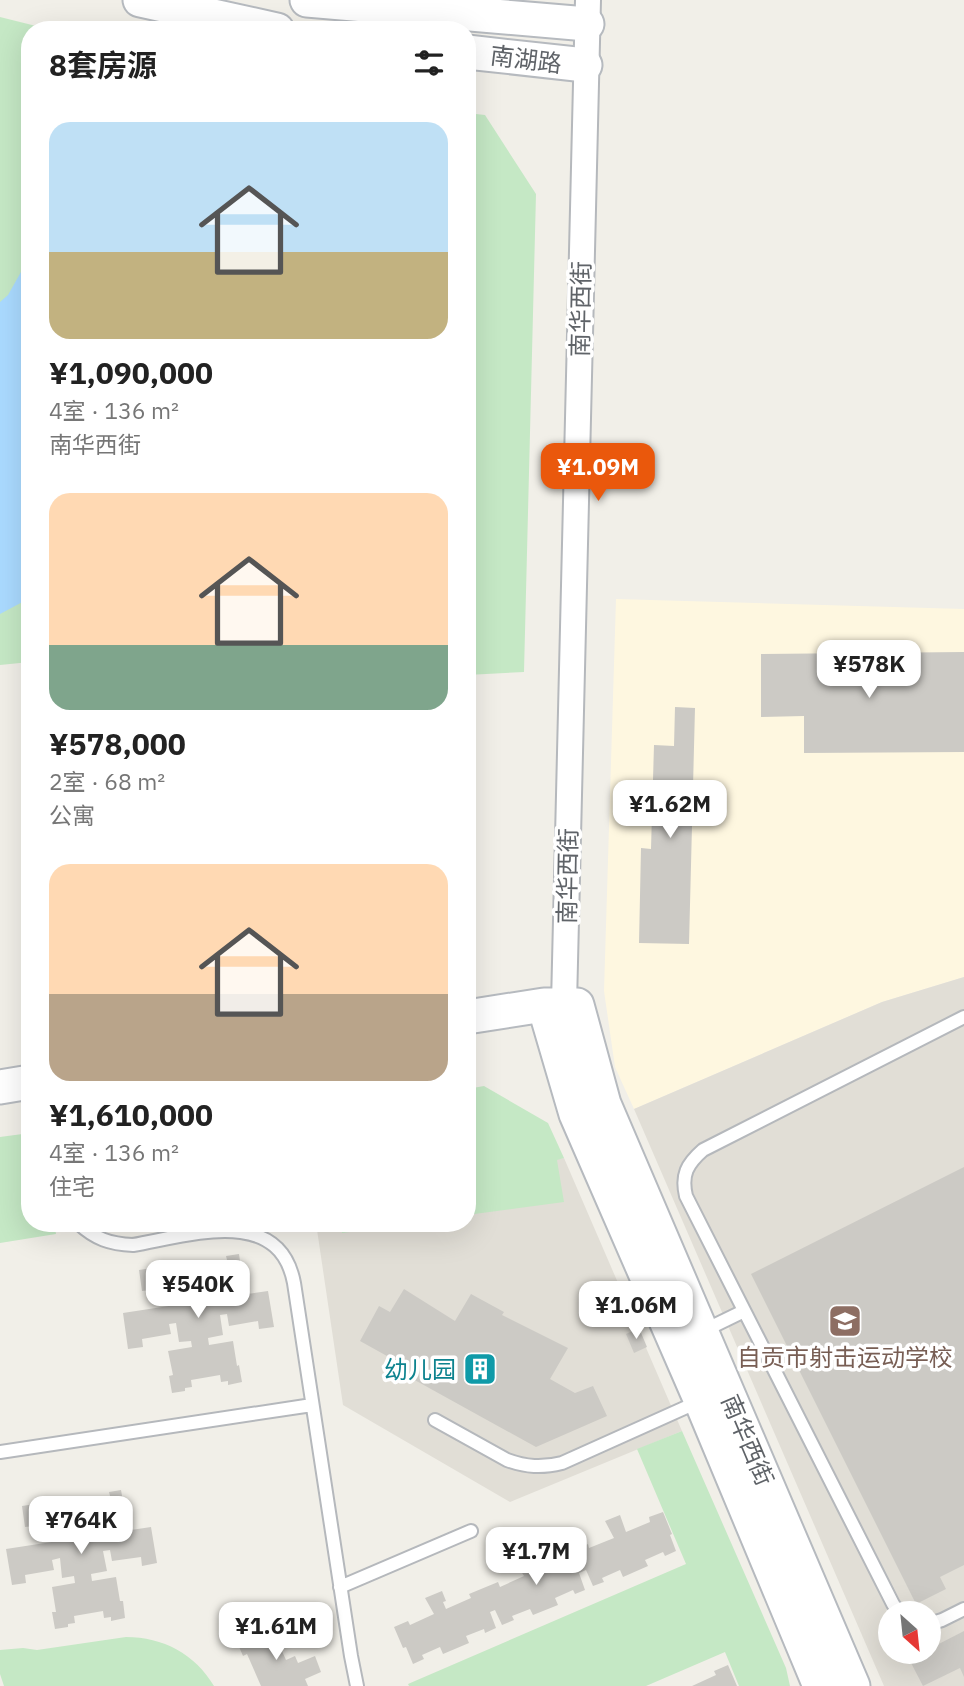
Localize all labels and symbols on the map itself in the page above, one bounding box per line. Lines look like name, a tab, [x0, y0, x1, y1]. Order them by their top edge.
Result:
street label: 南湖路	[488, 39, 564, 79]
street label: 南华西街	[563, 261, 597, 357]
pin: ¥1.09M	[541, 444, 655, 503]
pin: ¥578K	[820, 640, 918, 700]
pin: ¥1.62M	[613, 780, 727, 840]
street label: 南华西街	[550, 828, 584, 924]
pin: ¥540K	[149, 1260, 247, 1320]
pin: ¥1.06M	[579, 1282, 693, 1341]
school or university icon: 自贡市射击运动学校	[826, 1302, 864, 1340]
place label: 自贡市射击运动学校	[737, 1341, 953, 1373]
building icon: 幼儿园	[461, 1350, 499, 1388]
place label: 幼儿园	[384, 1353, 456, 1385]
street label: 南华西街	[715, 1390, 781, 1490]
pin: ¥764K	[32, 1496, 130, 1556]
pin: ¥1.7M	[487, 1528, 585, 1587]
north arrow	[878, 1601, 942, 1664]
pin: ¥1.61M	[219, 1602, 333, 1662]

